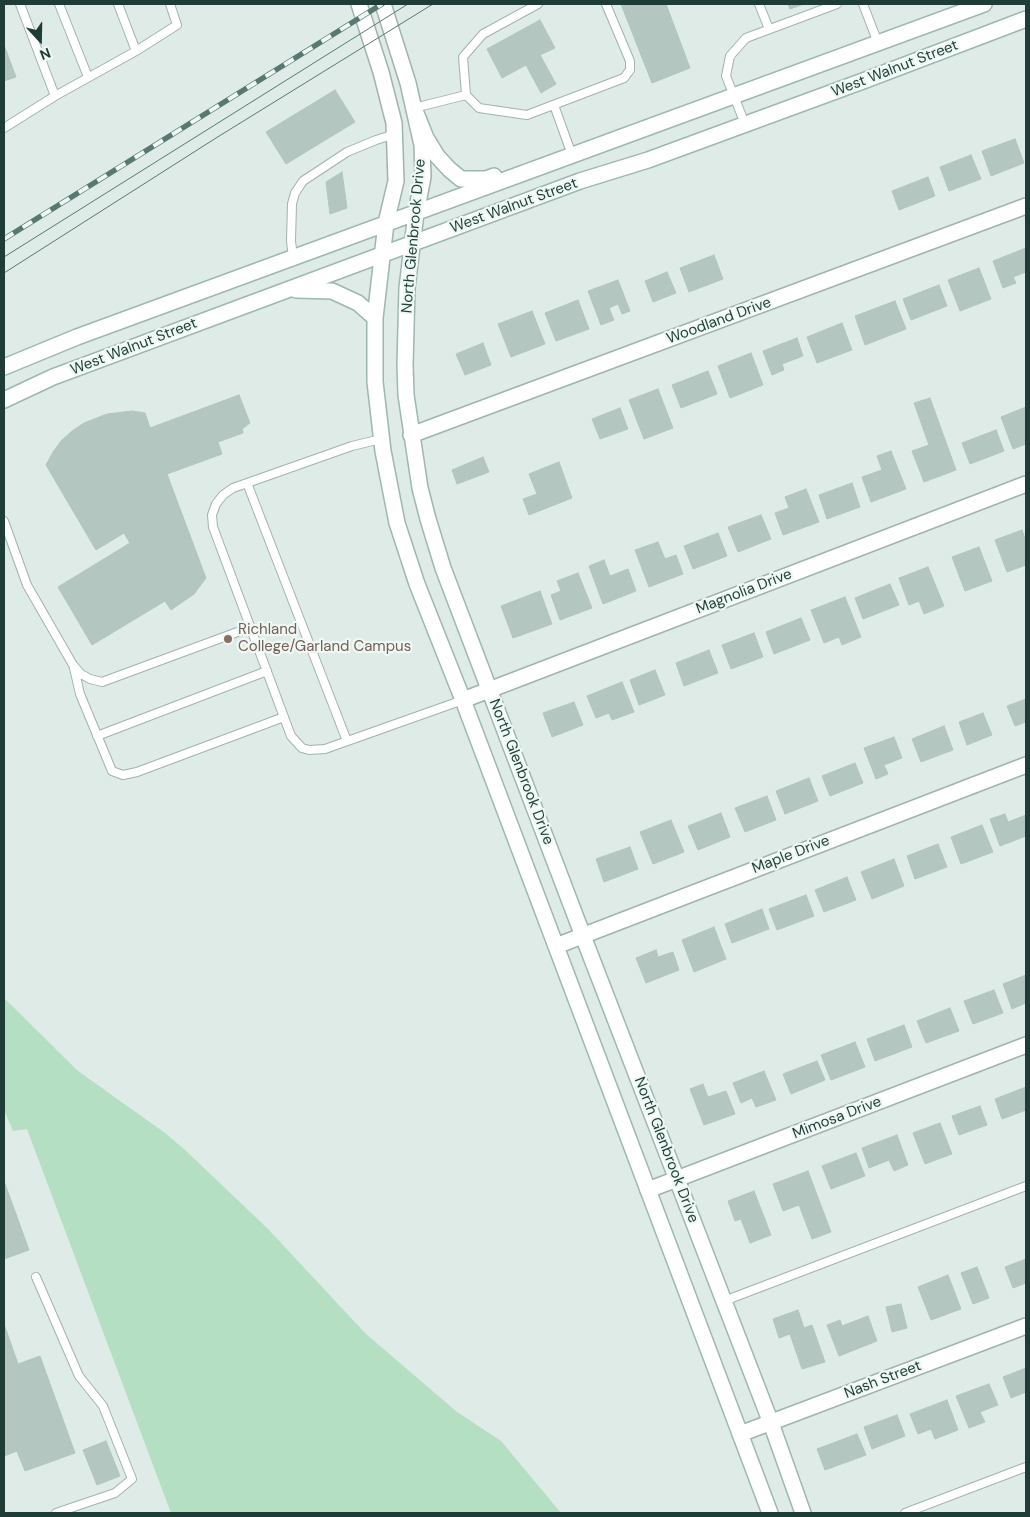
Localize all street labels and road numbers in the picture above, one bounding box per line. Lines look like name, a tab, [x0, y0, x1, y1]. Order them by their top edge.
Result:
street label: West Walnut Street	[829, 37, 961, 101]
street label: North Glenbrook Drive	[398, 158, 430, 314]
street label: West Walnut Street	[448, 175, 580, 237]
street label: Woodland Drive	[664, 294, 774, 348]
street label: West Walnut Street	[68, 315, 200, 379]
street label: Magnolia Drive	[694, 565, 794, 619]
street label: North Glenbrook Drive	[485, 697, 557, 847]
street label: Maple Drive	[750, 832, 832, 878]
street label: North Glenbrook Drive	[630, 1075, 702, 1225]
street label: Mimosa Drive	[790, 1093, 884, 1143]
street label: Nash Street	[842, 1357, 924, 1403]

